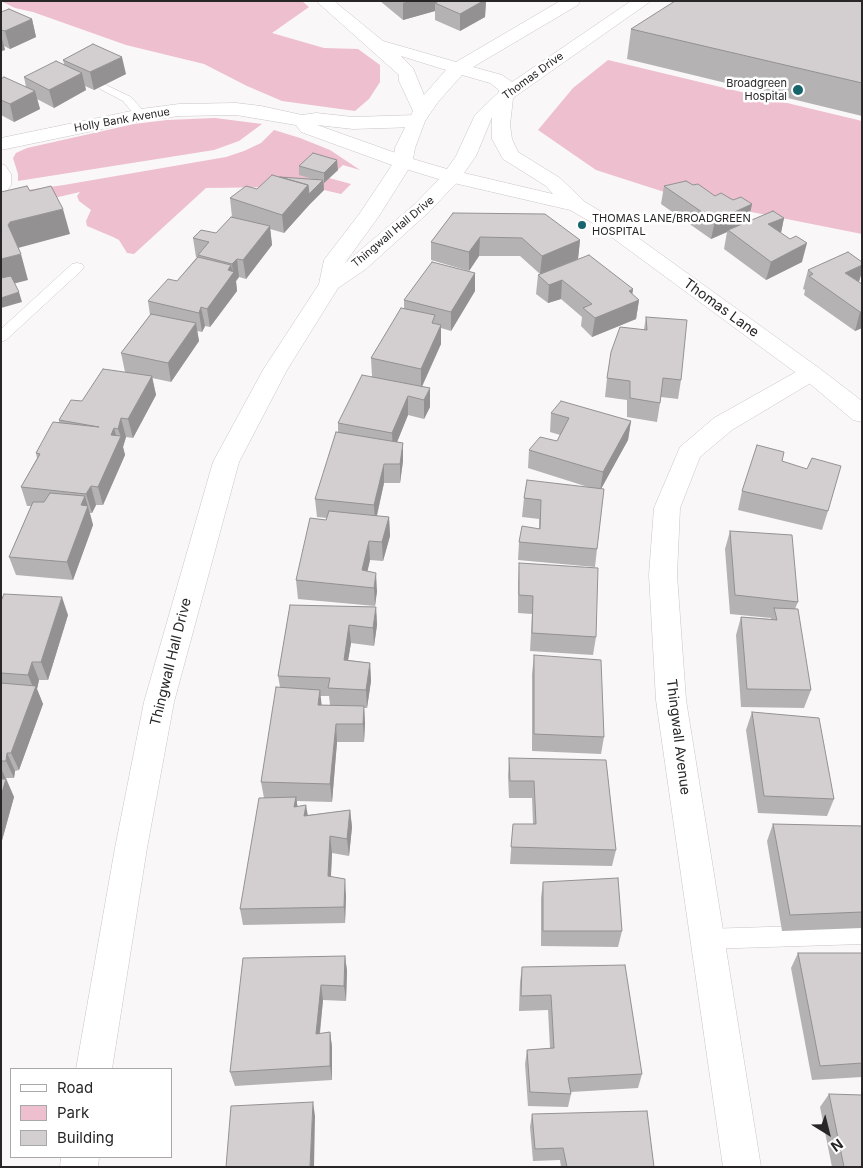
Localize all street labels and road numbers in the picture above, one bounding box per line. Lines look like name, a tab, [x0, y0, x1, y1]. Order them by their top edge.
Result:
street label: Thomas Drive	[500, 49, 566, 103]
street label: Holly Bank Avenue	[73, 105, 171, 135]
street label: Thingwall Hall Drive	[349, 194, 437, 270]
street label: Thomas Lane	[680, 275, 762, 341]
street label: Thingwall Hall Drive	[147, 596, 195, 728]
street label: Thingwall Avenue	[663, 678, 693, 796]

